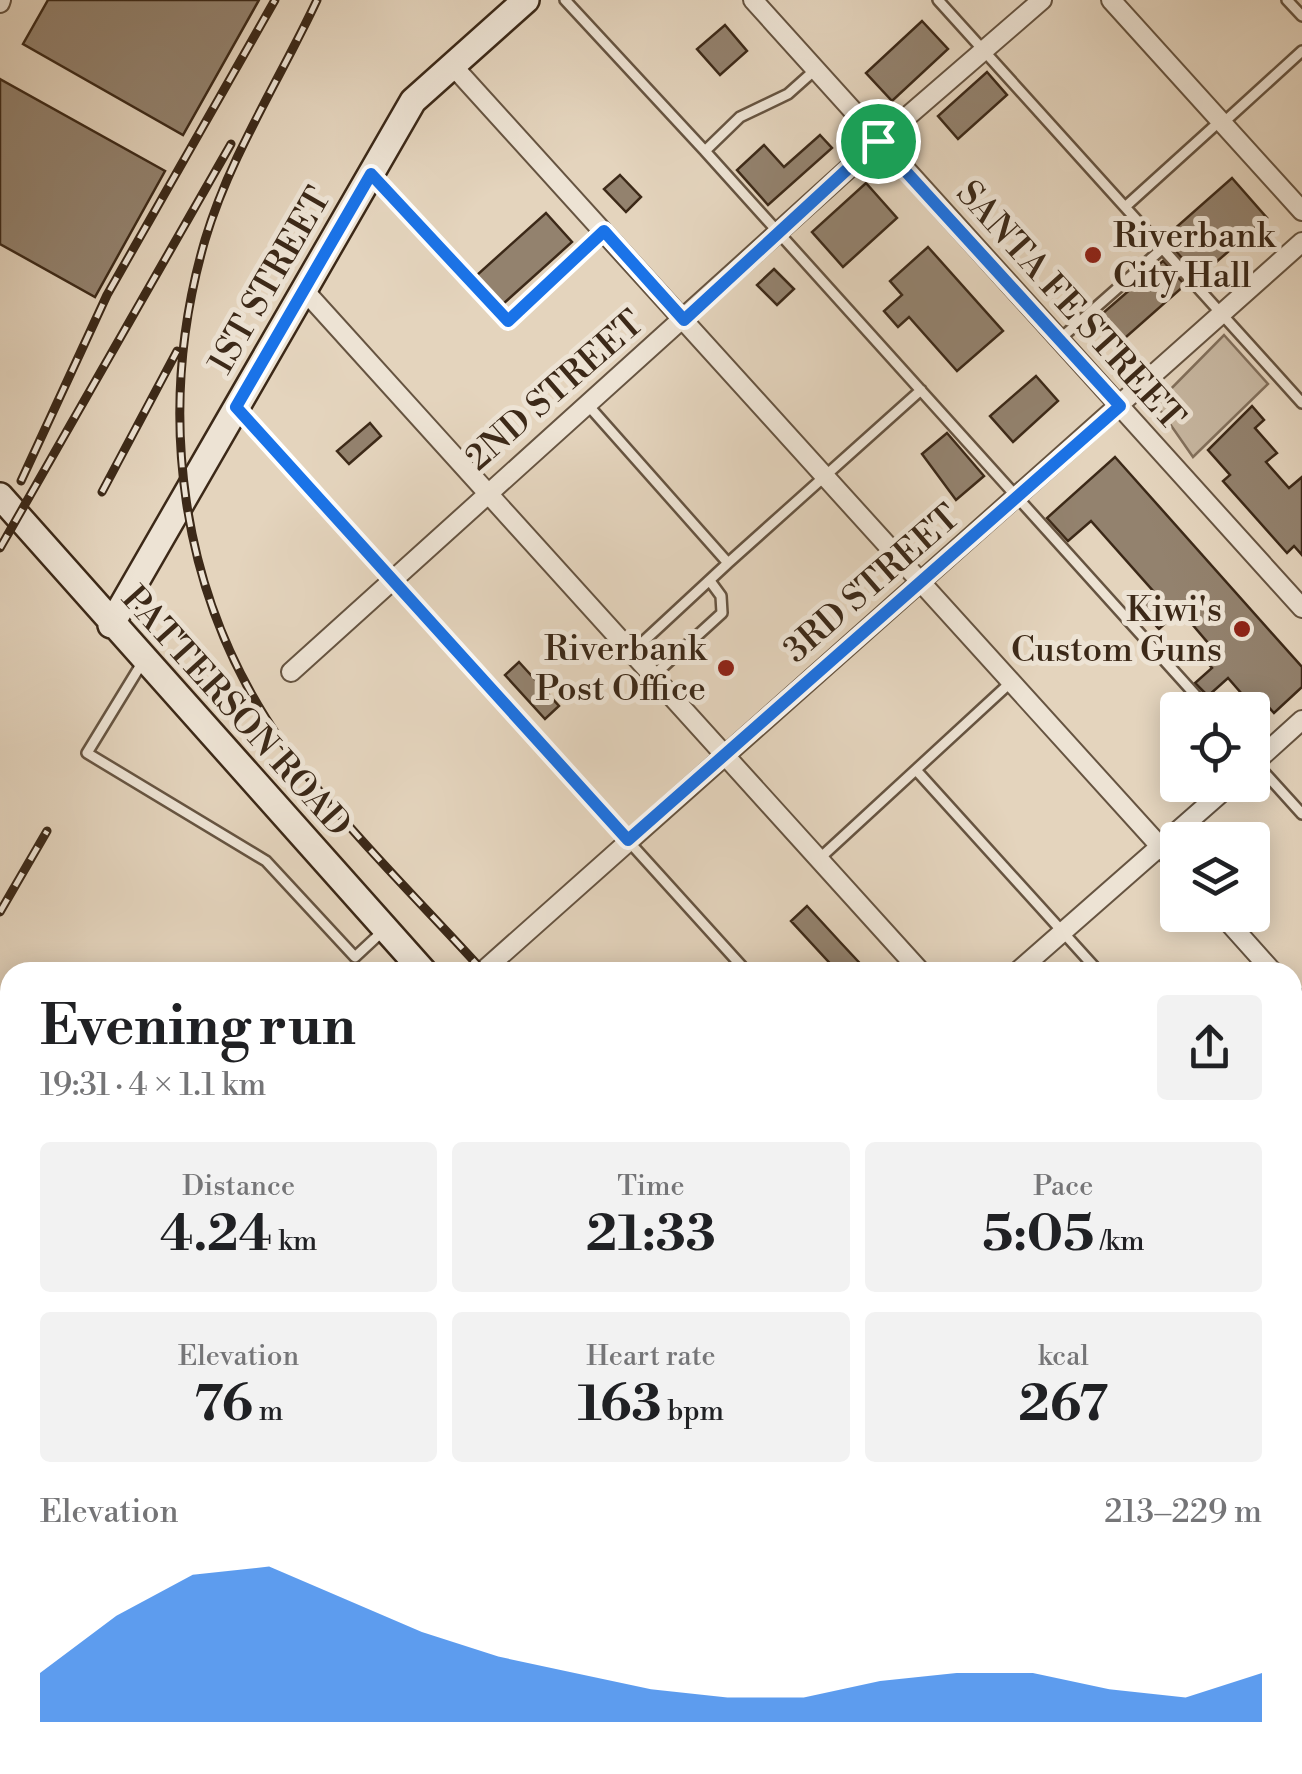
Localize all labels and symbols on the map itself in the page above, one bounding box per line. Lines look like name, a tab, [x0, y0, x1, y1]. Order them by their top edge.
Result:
pin	[836, 99, 921, 184]
street label: SANTA FE STREET	[947, 173, 1193, 439]
street label: 1ST STREET	[200, 180, 341, 381]
place label: Riverbank City Hall	[1113, 215, 1277, 298]
marker: Riverbank City Hall	[1082, 244, 1104, 266]
street label: 2ND STREET	[457, 302, 653, 480]
street label: 3RD STREET	[775, 496, 969, 672]
street label: PATTERSON ROAD	[112, 578, 360, 846]
place label: Kiwi's Custom Guns	[1011, 589, 1222, 672]
marker: Kiwi's Custom Guns	[1231, 618, 1253, 640]
place label: Riverbank Post Office	[535, 628, 708, 711]
marker: Riverbank Post Office	[715, 657, 737, 679]

